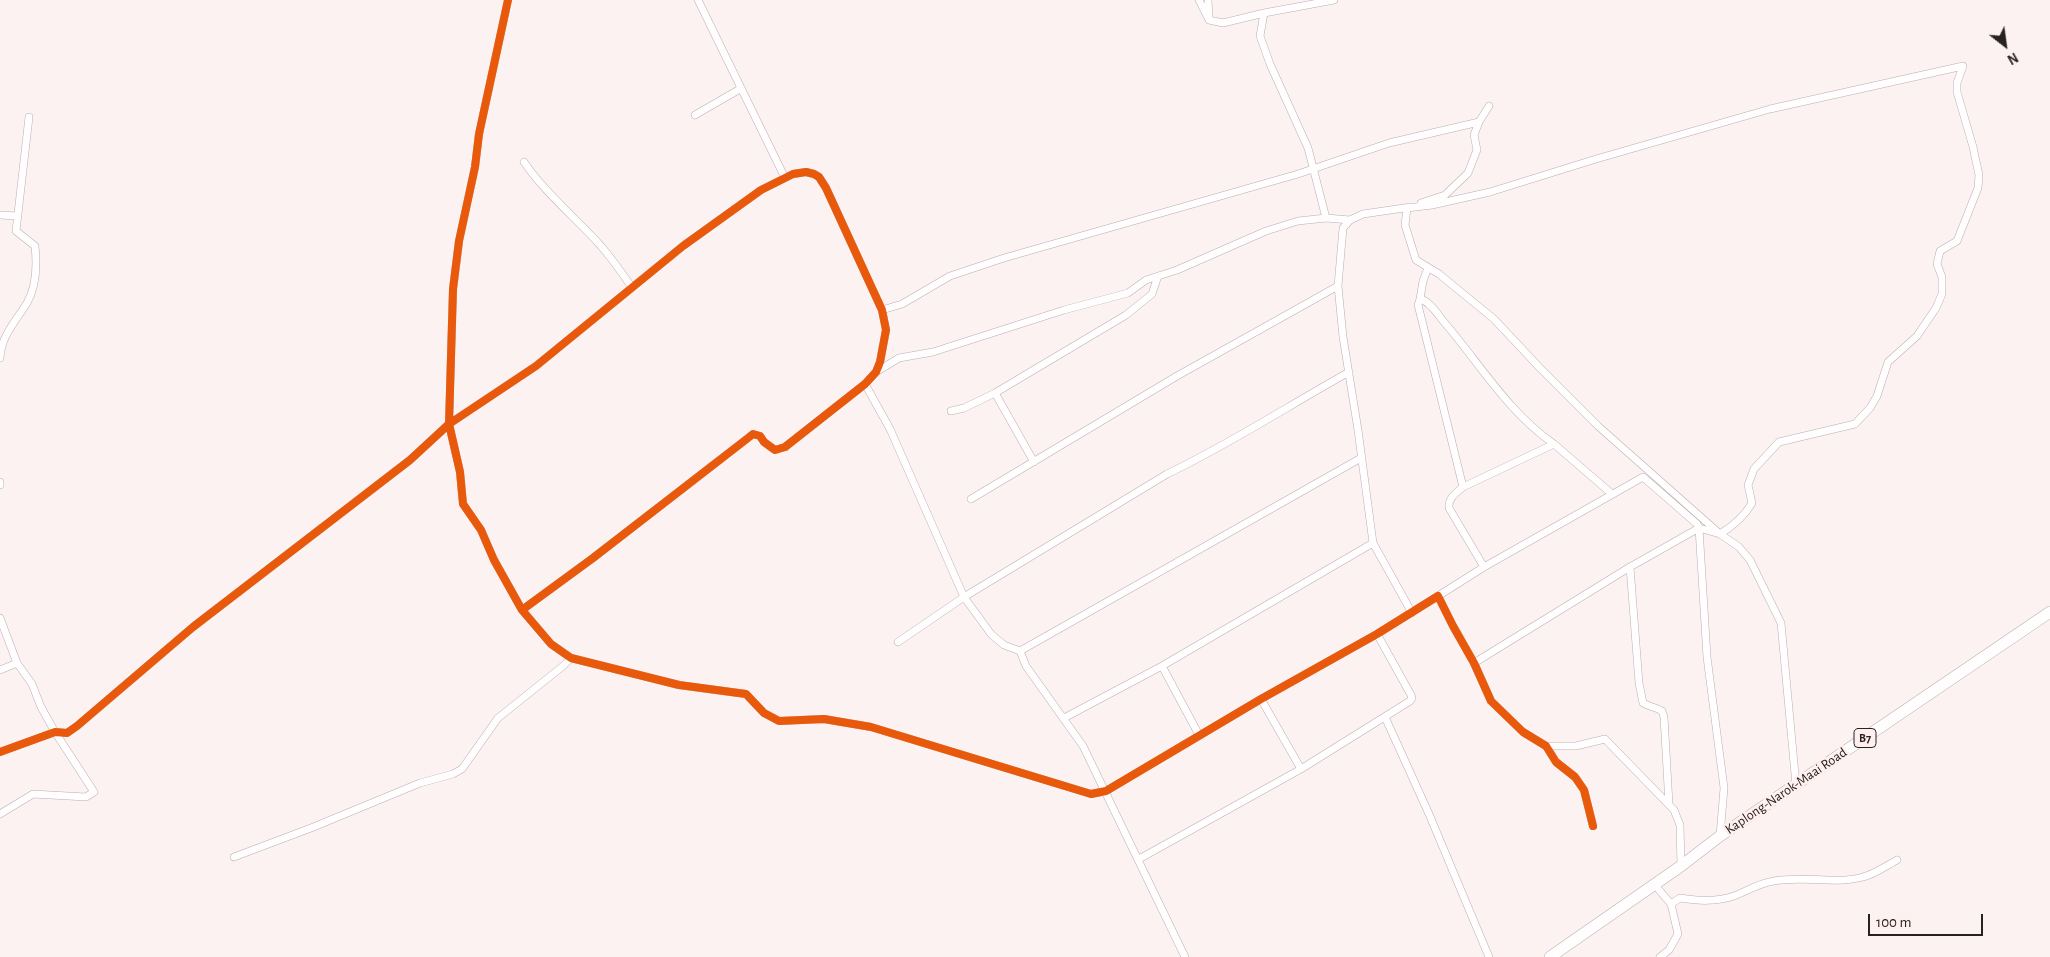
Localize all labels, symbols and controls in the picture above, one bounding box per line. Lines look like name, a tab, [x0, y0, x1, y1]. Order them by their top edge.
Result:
north arrow	[1980, 20, 2030, 70]
text: N	[2005, 49, 2020, 66]
road number: B7	[1854, 728, 1876, 748]
street label: Kaplong-Narok-Maai Road	[1722, 744, 1850, 838]
scale bar	[1870, 904, 1985, 936]
text: 100 m	[1876, 915, 1911, 930]

